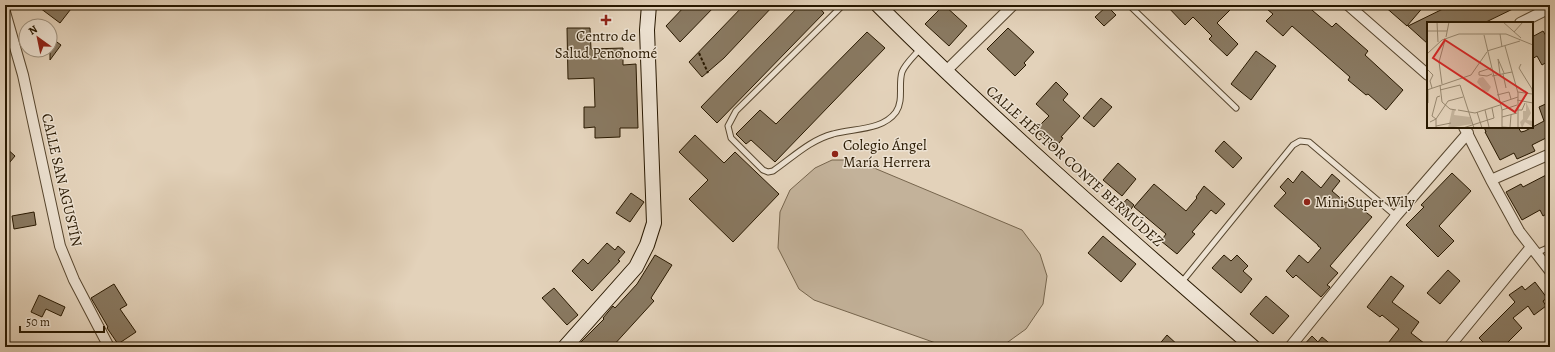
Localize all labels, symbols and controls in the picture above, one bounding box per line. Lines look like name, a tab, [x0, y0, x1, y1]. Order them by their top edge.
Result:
marker: Centro de Salud Penonomé	[600, 14, 612, 26]
north arrow	[18, 18, 58, 58]
text: N	[25, 22, 40, 39]
inset map	[1427, 22, 1533, 128]
place label: Centro de Salud Penonomé	[555, 26, 657, 63]
street label: CALLE HÉCTOR CONTE BERMÚDEZ	[982, 81, 1168, 251]
street label: CALLE SAN AGUSTÍN	[37, 111, 87, 249]
place label: Colegio Ángel María Herrera	[843, 135, 931, 172]
marker: Colegio Ángel María Herrera	[830, 149, 840, 159]
place label: Mini Super Wily	[1315, 192, 1415, 212]
marker: Mini Super Wily	[1302, 197, 1312, 207]
scale bar	[20, 308, 104, 334]
text: 50 m	[26, 314, 50, 330]

